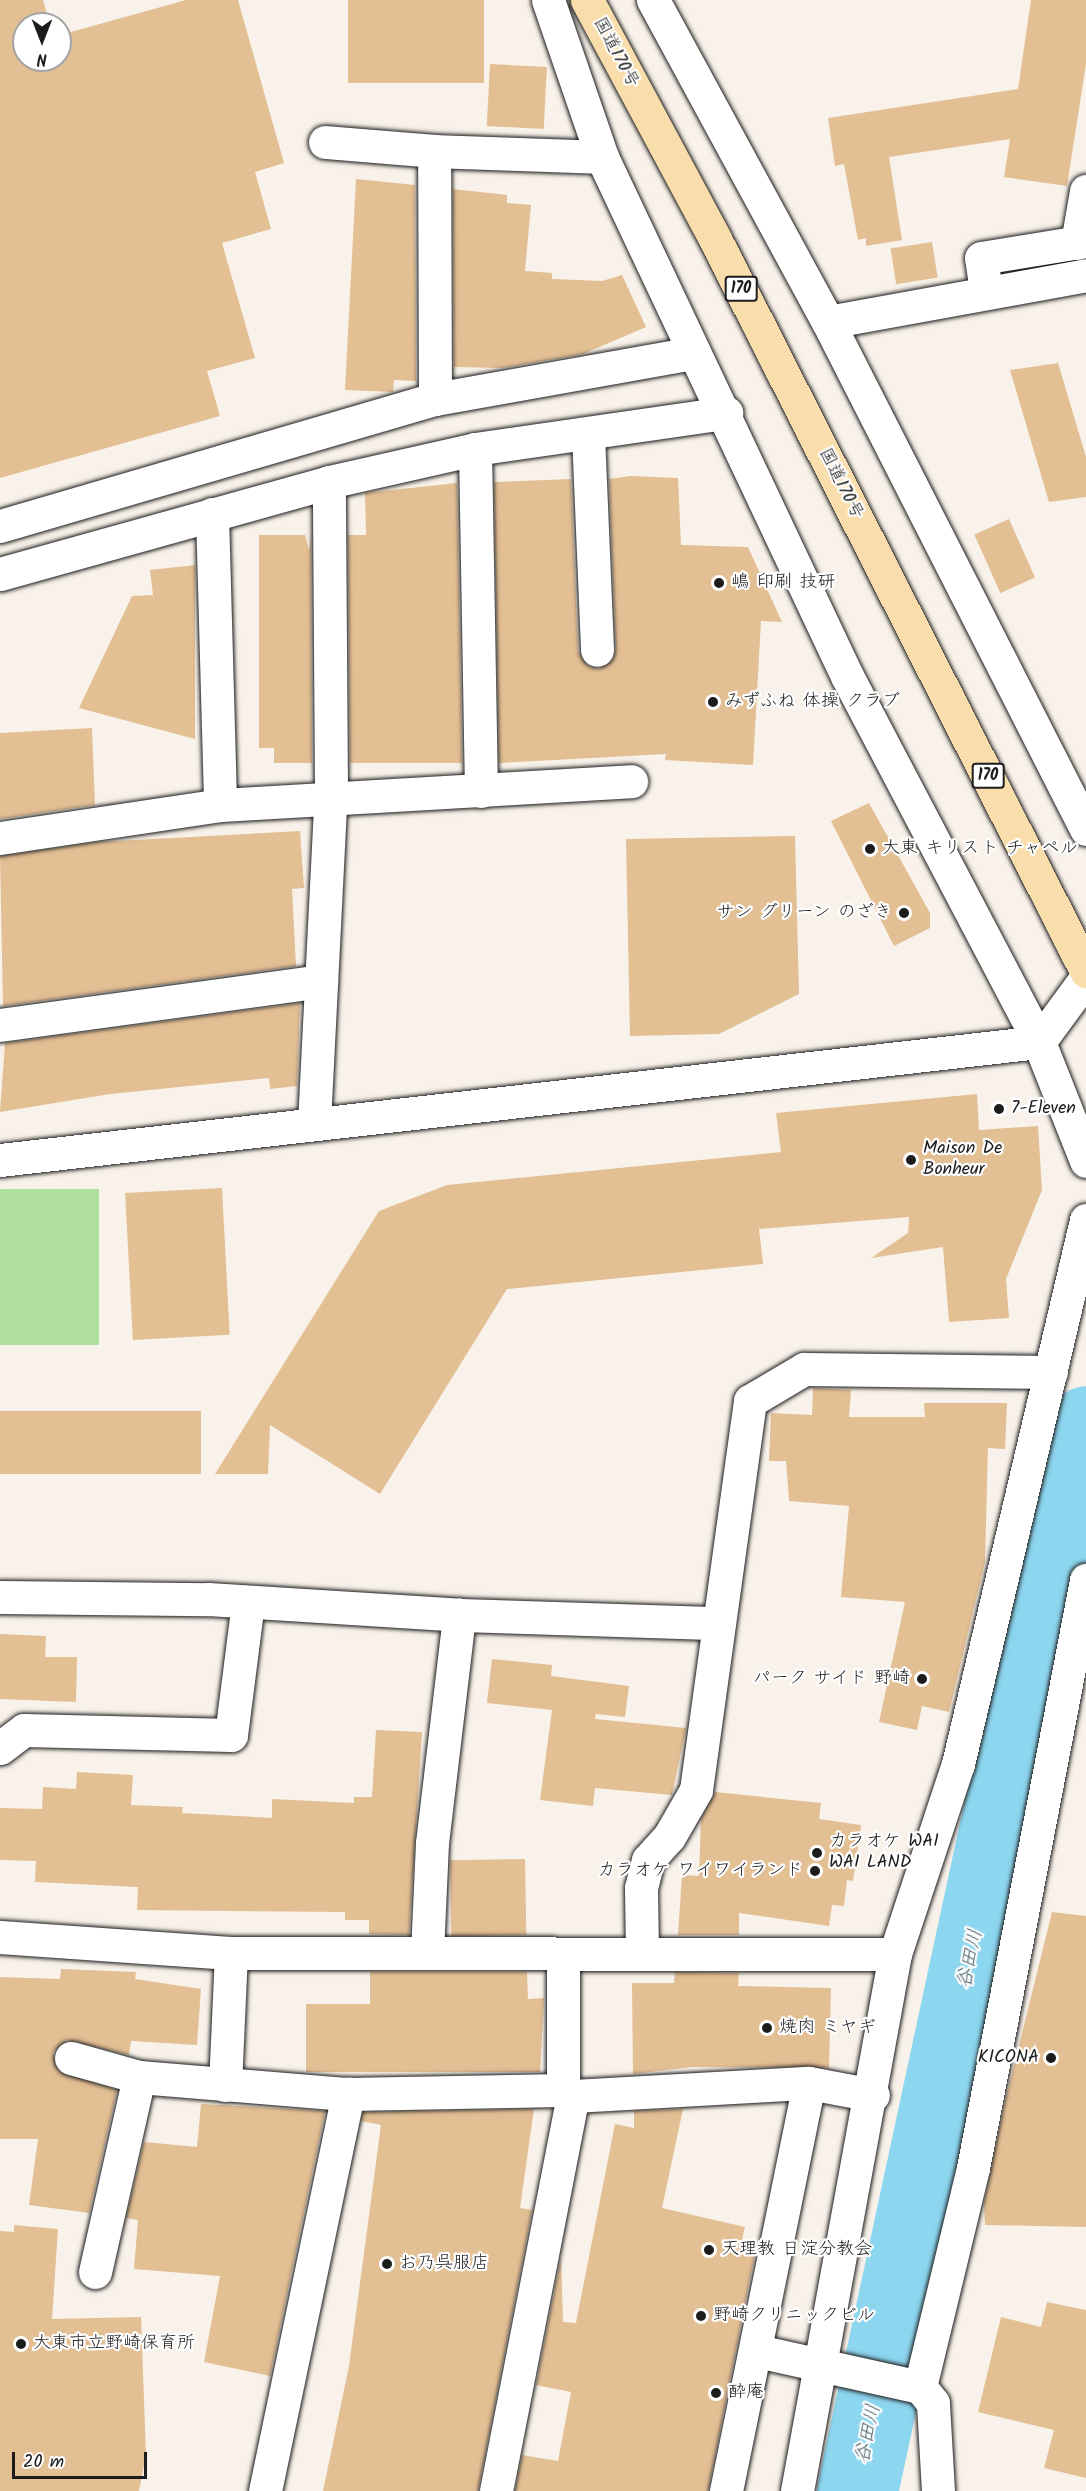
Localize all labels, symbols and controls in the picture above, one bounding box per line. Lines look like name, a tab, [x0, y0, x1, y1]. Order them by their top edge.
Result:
north arrow	[12, 12, 72, 72]
street label: 国道170号	[587, 14, 643, 92]
text: N	[37, 46, 47, 71]
road number: 170	[724, 276, 758, 302]
street label: 国道170号	[813, 445, 867, 523]
place label: 嶋 印刷 技研	[731, 572, 835, 594]
marker: 嶋 印刷 技研	[712, 576, 726, 590]
place label: みずふね 体操 クラブ	[725, 691, 901, 713]
marker: みずふね 体操 クラブ	[706, 695, 720, 709]
road number: 170	[972, 763, 1004, 789]
place label: 大東 キリスト チャペル	[882, 838, 1076, 860]
marker: 大東 キリスト チャペル	[863, 842, 877, 856]
place label: サン グリーン のざき	[716, 902, 892, 924]
marker: サン グリーン のざき	[897, 906, 911, 920]
place label: 7-Eleven	[1011, 1098, 1076, 1120]
marker: 7-Eleven	[992, 1102, 1006, 1116]
place label: Maison De Bonheur	[923, 1139, 1002, 1182]
marker: Maison De Bonheur	[904, 1153, 918, 1167]
place label: パーク サイド 野崎	[752, 1668, 910, 1690]
marker: パーク サイド 野崎	[915, 1672, 929, 1686]
place label: カラオケ WAI WAI LAND	[829, 1832, 939, 1874]
marker: カラオケ WAI WAI LAND	[810, 1846, 824, 1860]
place label: カラオケ ワイワイランド	[598, 1860, 803, 1882]
marker: カラオケ ワイワイランド	[808, 1864, 822, 1878]
water label: 谷田川	[953, 1927, 989, 1991]
place label: 焼肉 ミヤギ	[779, 2017, 876, 2039]
marker: 焼肉 ミヤギ	[760, 2021, 774, 2035]
place label: KICONA	[978, 2047, 1039, 2069]
marker: KICONA	[1044, 2051, 1058, 2065]
place label: 天理教 日淀分教会	[721, 2239, 872, 2261]
marker: 天理教 日淀分教会	[702, 2243, 716, 2257]
place label: お乃呉服店	[399, 2253, 489, 2275]
marker: お乃呉服店	[380, 2257, 394, 2271]
place label: 野崎クリニックビル	[713, 2305, 875, 2327]
marker: 野崎クリニックビル	[694, 2309, 708, 2323]
place label: 大東市立野崎保育所	[33, 2333, 195, 2355]
marker: 大東市立野崎保育所	[14, 2337, 28, 2351]
place label: 酔庵	[728, 2382, 764, 2404]
marker: 酔庵	[709, 2386, 723, 2400]
water label: 谷田川	[851, 2402, 887, 2466]
scale bar	[15, 2440, 150, 2478]
text: 20 m	[23, 2448, 64, 2477]

